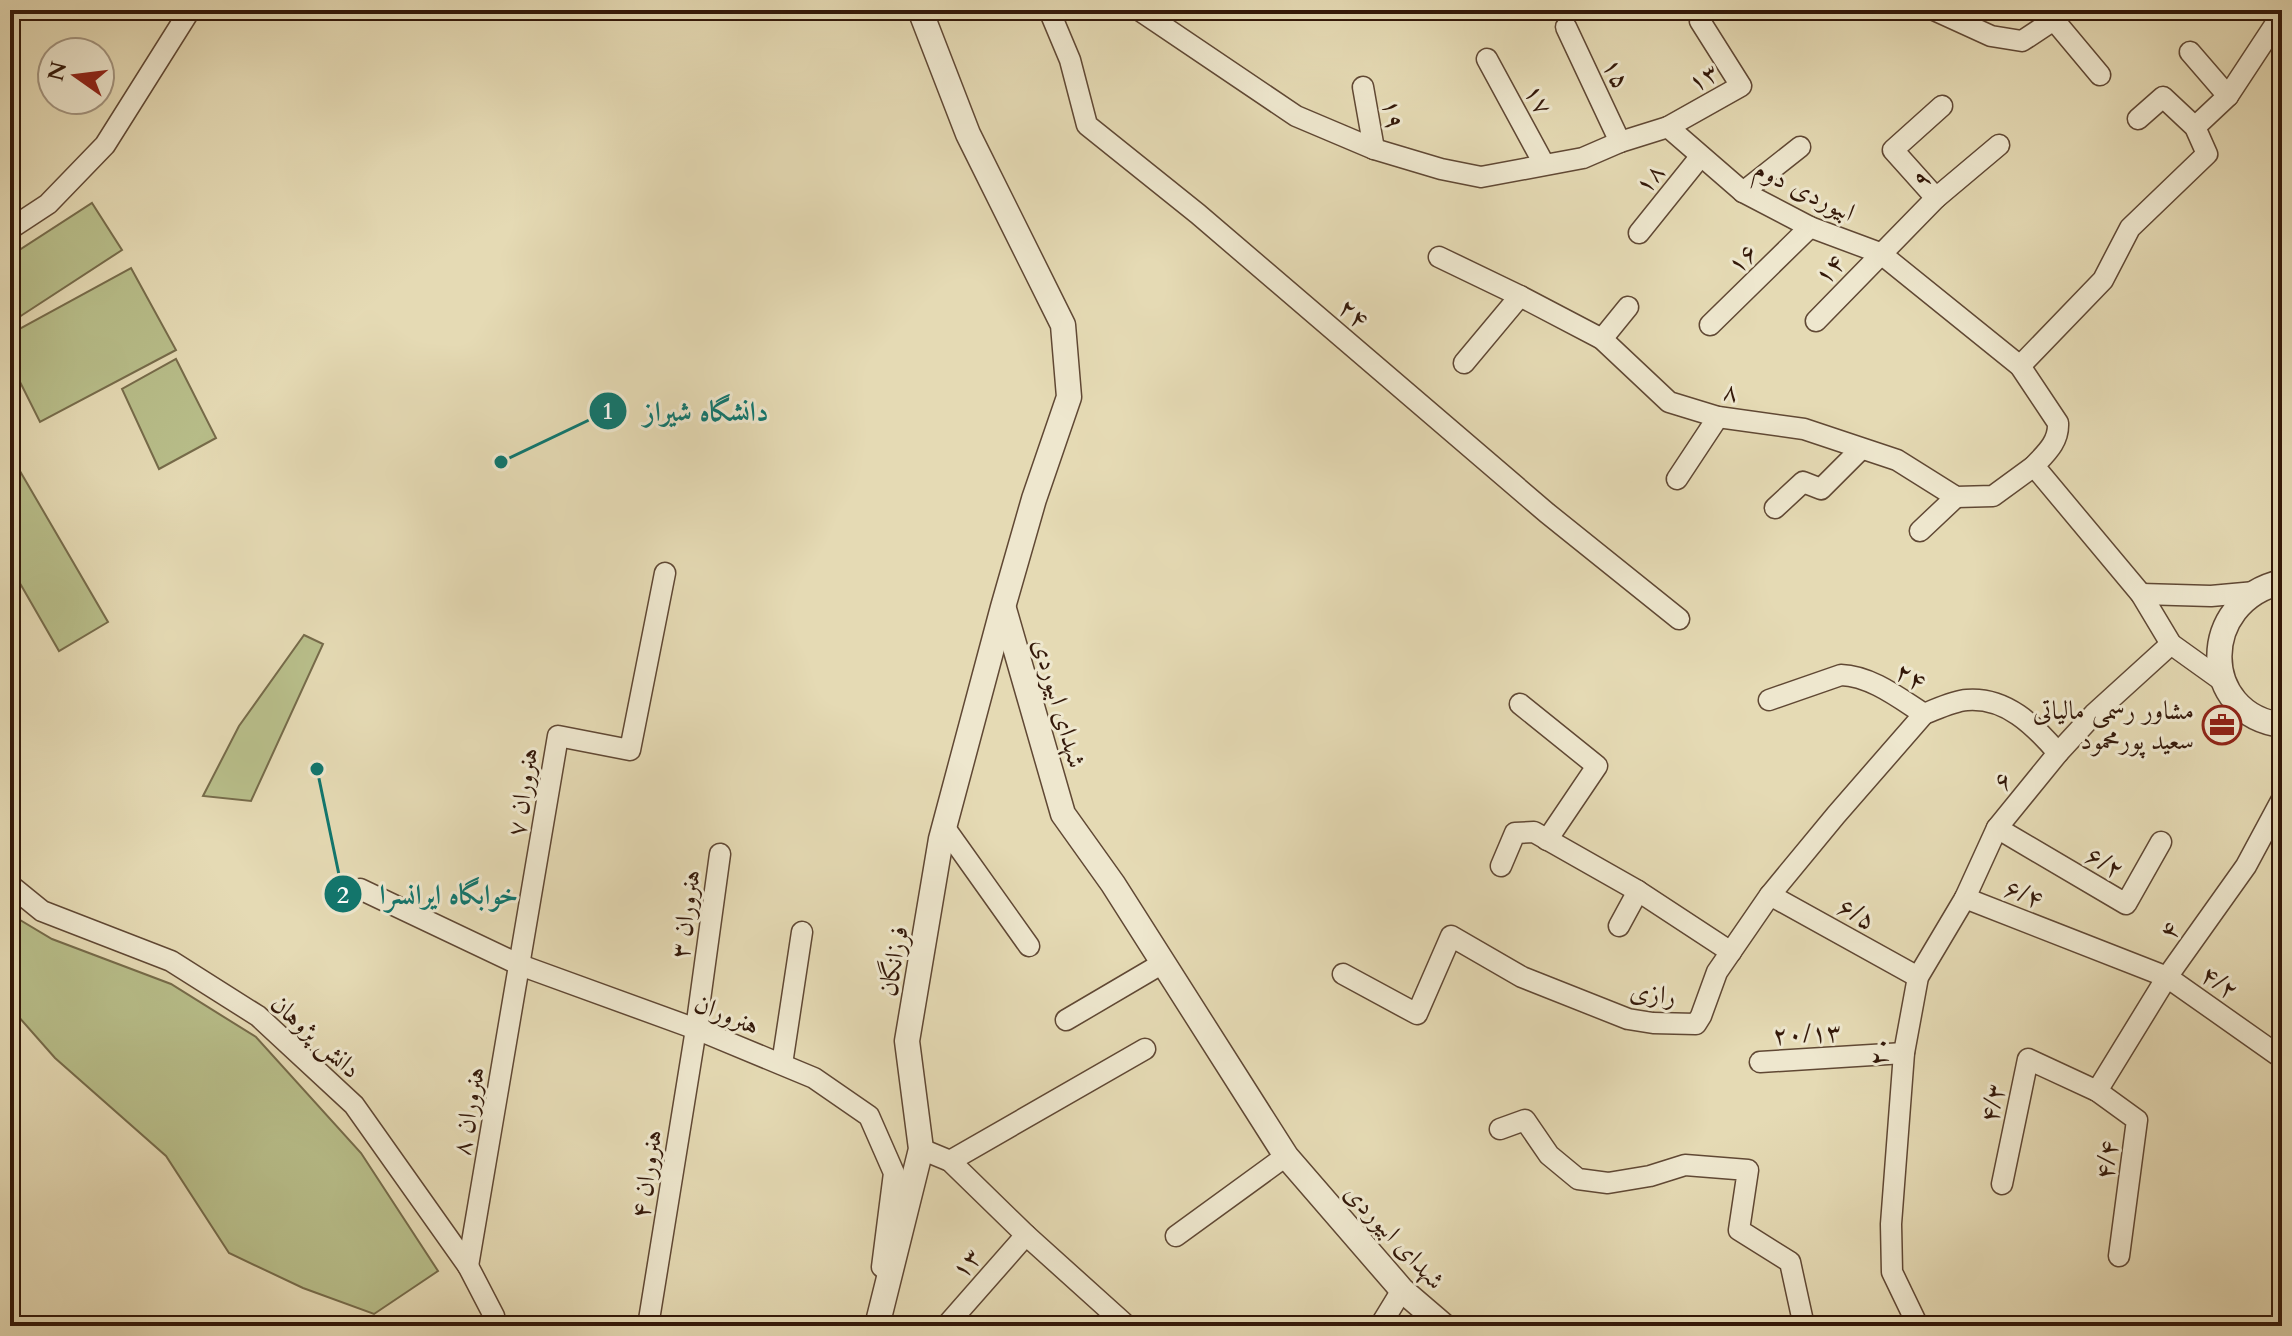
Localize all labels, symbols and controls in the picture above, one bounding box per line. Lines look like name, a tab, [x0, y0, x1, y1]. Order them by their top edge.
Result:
north arrow	[36, 36, 116, 116]
street label: ۱۵	[1594, 52, 1639, 95]
street label: ۱۳	[1681, 55, 1725, 100]
text: N	[41, 59, 74, 84]
street label: ۱۷	[1516, 77, 1561, 121]
street label: ۱۹	[1374, 96, 1413, 132]
street label: ابیوردی دوم	[1746, 151, 1861, 234]
street label: ۱۸	[1626, 155, 1673, 201]
street label: ۹	[1904, 160, 1939, 196]
street label: ۱۶	[1719, 235, 1765, 281]
street label: ۱۴	[1806, 246, 1853, 292]
street label: ۲۴	[1331, 290, 1377, 337]
street label: ۸	[1721, 373, 1741, 410]
callout: دانشگاه شیراز	[588, 385, 785, 437]
text: دانشگاه شیراز	[640, 393, 769, 431]
text: 1	[602, 395, 614, 428]
street label: شهدای ابیوردی	[1024, 634, 1095, 772]
street label: ۲۴	[1889, 654, 1933, 699]
place label: مشاور رسمی مالیاتی سعید پورمحمود	[2033, 693, 2194, 759]
office icon: مشاور رسمی مالیاتی سعید پورمحمود	[2201, 704, 2243, 746]
street label: هنروران ۷	[498, 745, 547, 839]
street label: ۶	[1984, 763, 2021, 797]
street label: ۶/۲	[2079, 838, 2130, 887]
street label: هنروران ۳	[662, 867, 709, 961]
callout: خوابگاه ایرانسرا	[323, 868, 534, 920]
street label: ۶/۴	[1999, 870, 2048, 917]
text: خوابگاه ایرانسرا	[380, 876, 518, 914]
text: 2	[337, 879, 349, 912]
street label: ۶/۵	[1831, 889, 1882, 938]
street label: ۴	[2151, 914, 2188, 947]
street label: فرزانگان	[870, 923, 917, 999]
street label: ۴/۲	[2194, 957, 2246, 1008]
street label: رازی	[1628, 973, 1678, 1014]
street label: دانش پژوهان	[263, 986, 368, 1086]
street label: هنروران	[689, 986, 765, 1043]
street label: ۲۰/۱۳	[1772, 1014, 1843, 1053]
street label: ۲۰	[1860, 1034, 1899, 1068]
street label: هنروران ۸	[443, 1064, 493, 1158]
street label: ۴/۳	[1971, 1080, 2014, 1126]
street label: هنروران ۴	[622, 1127, 671, 1221]
street label: ۴/۴	[2086, 1138, 2127, 1182]
street label: شهدای ابیوردی	[1336, 1176, 1453, 1297]
street label: ۱۳	[943, 1240, 990, 1286]

